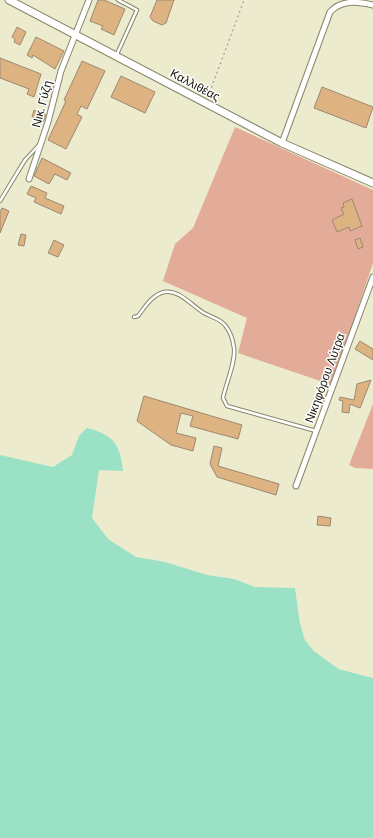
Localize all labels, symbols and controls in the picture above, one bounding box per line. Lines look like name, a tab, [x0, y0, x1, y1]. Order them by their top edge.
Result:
street label: Καλλιθέας	[167, 65, 223, 105]
street label: Νικ. Γύζη	[28, 79, 56, 129]
street label: Νικηφόρου Λύτρα	[301, 331, 349, 425]

